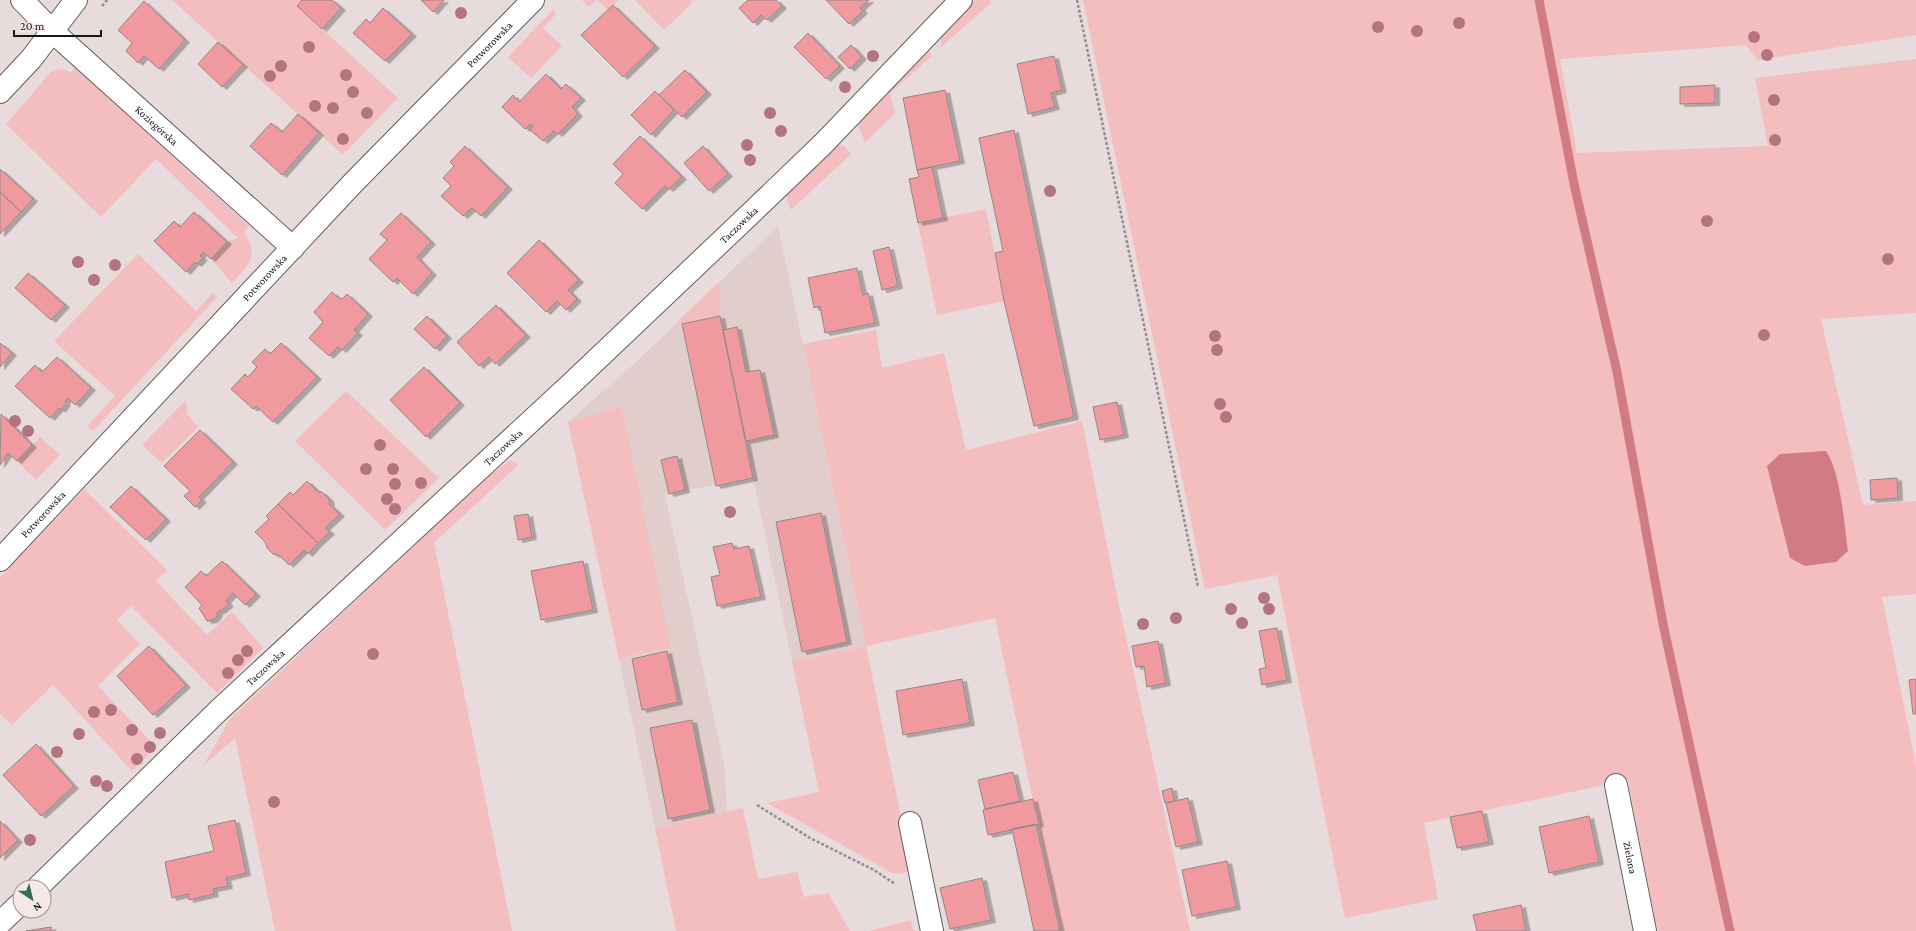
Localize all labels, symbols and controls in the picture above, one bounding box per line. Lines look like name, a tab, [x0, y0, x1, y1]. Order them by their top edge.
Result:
scale bar	[14, 12, 101, 38]
text: 20 m	[20, 19, 45, 33]
street label: Potworowska	[464, 19, 515, 70]
street label: Koziegórska	[133, 103, 180, 148]
street label: Taczowska	[717, 204, 760, 246]
street label: Potworowska	[240, 252, 289, 303]
street label: Taczowska	[481, 426, 524, 468]
street label: Potworowska	[18, 488, 68, 540]
street label: Taczowska	[243, 647, 287, 688]
street label: Zielona	[1621, 840, 1640, 875]
north arrow	[12, 879, 52, 919]
text: N	[31, 900, 44, 915]

